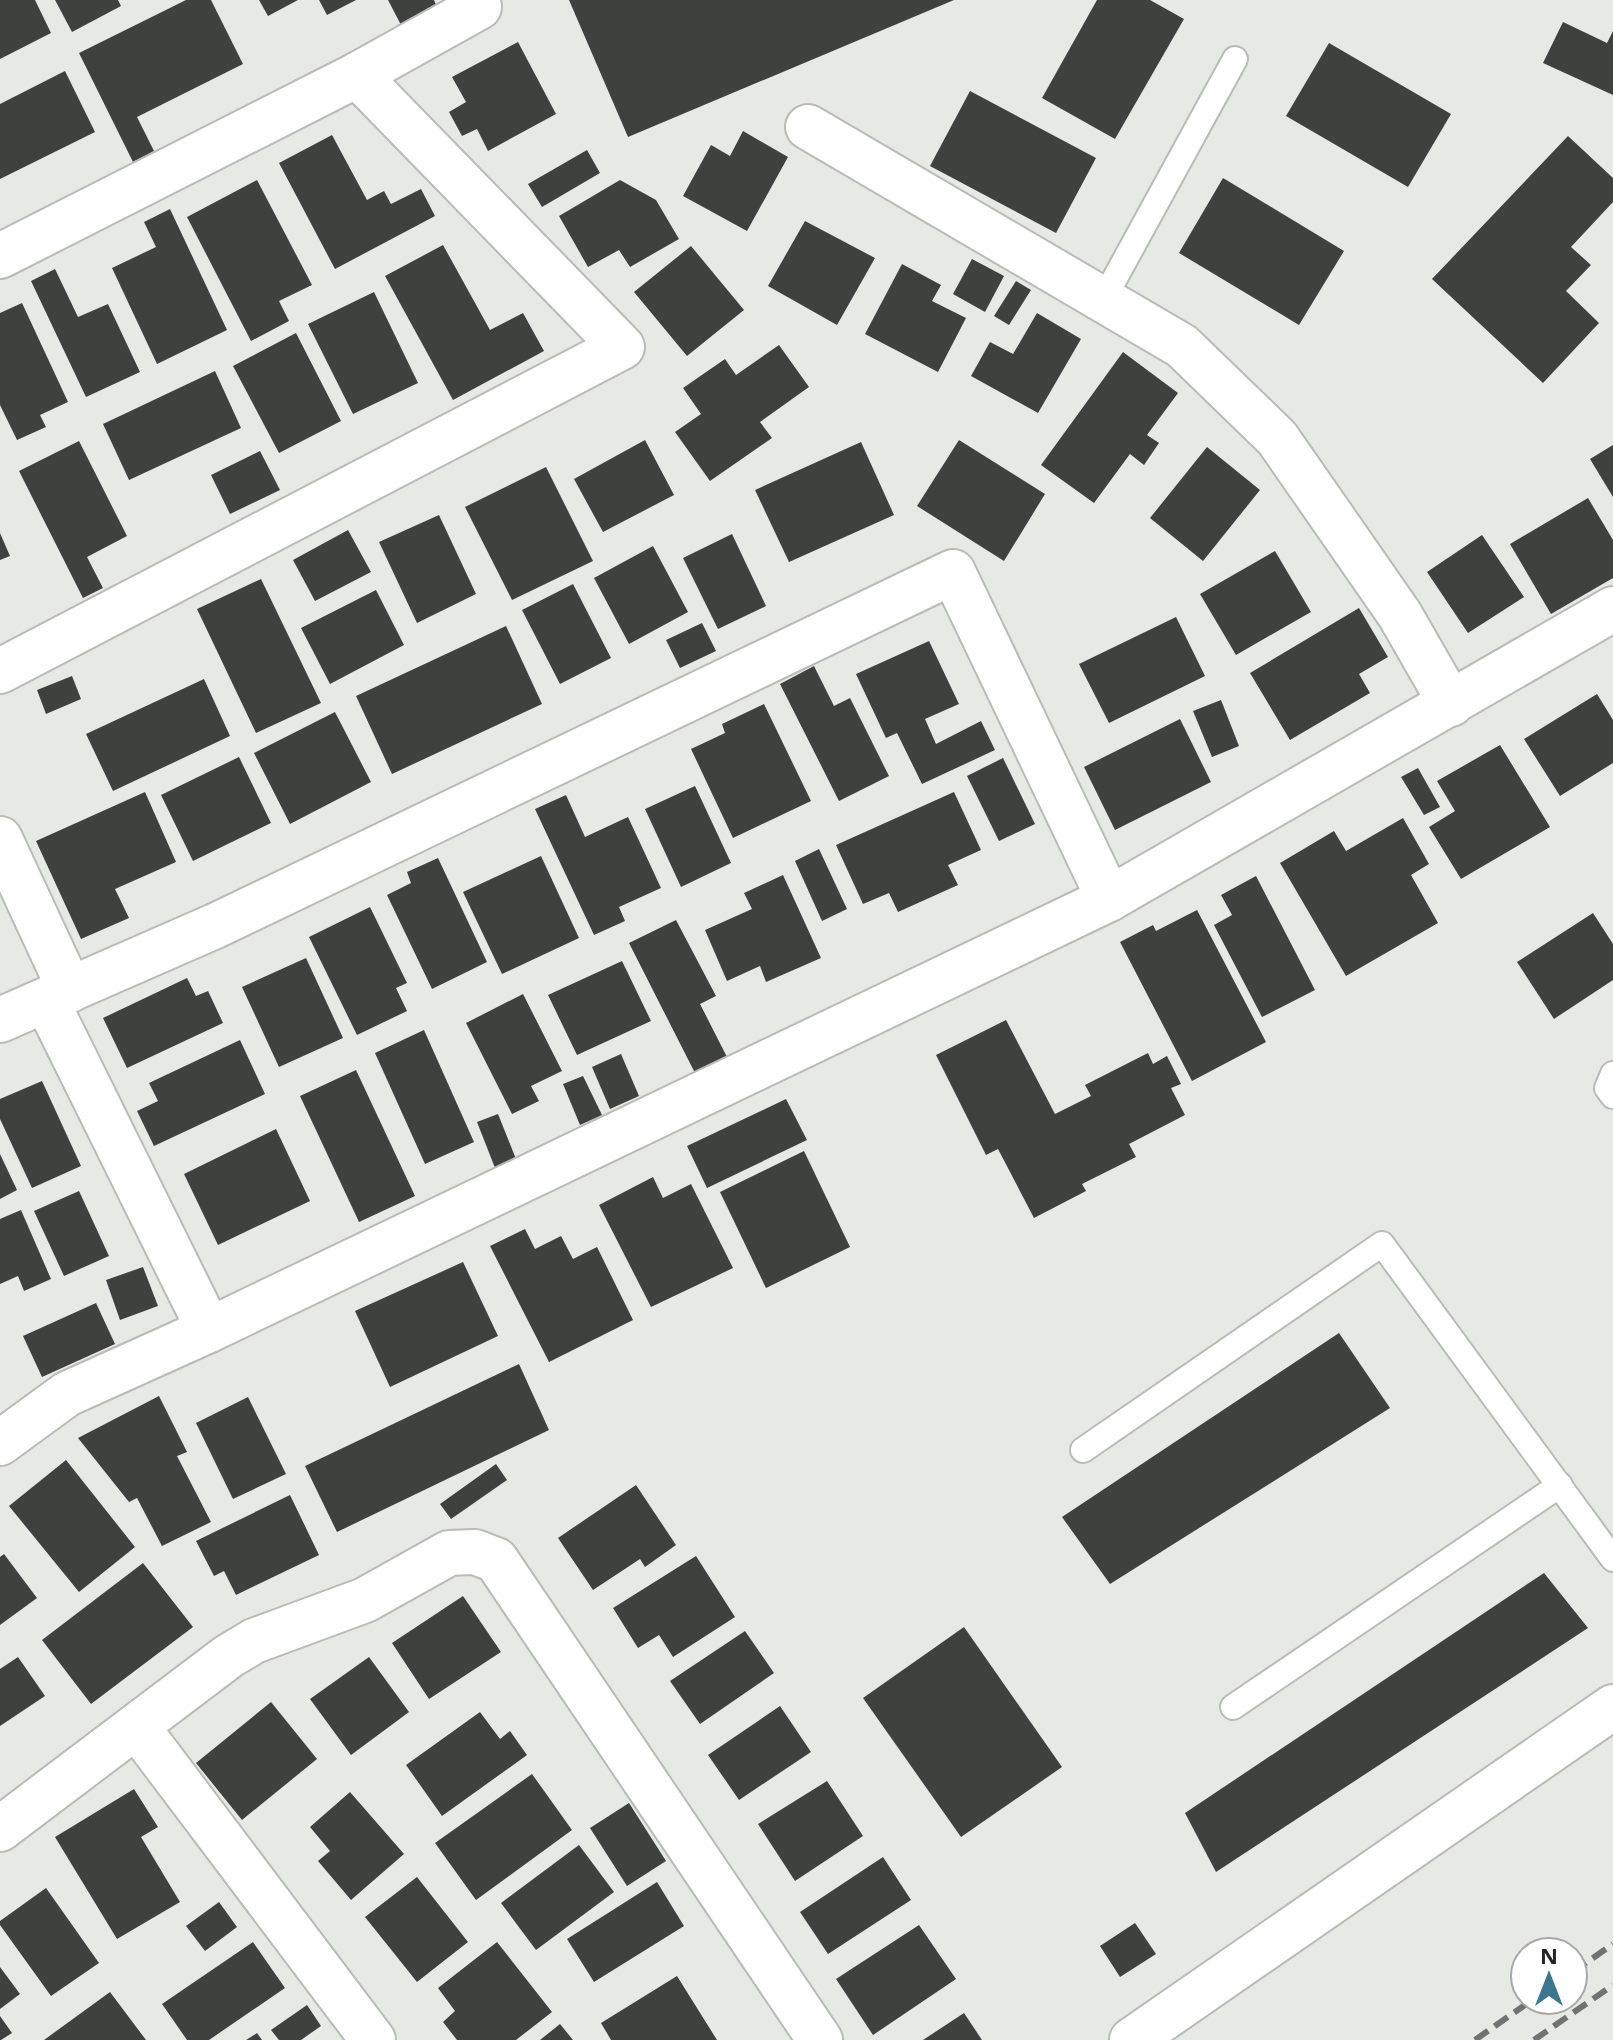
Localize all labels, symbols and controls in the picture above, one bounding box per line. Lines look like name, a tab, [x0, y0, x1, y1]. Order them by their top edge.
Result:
north arrow	[1509, 1936, 1589, 2016]
text: N	[1540, 1940, 1558, 1970]

